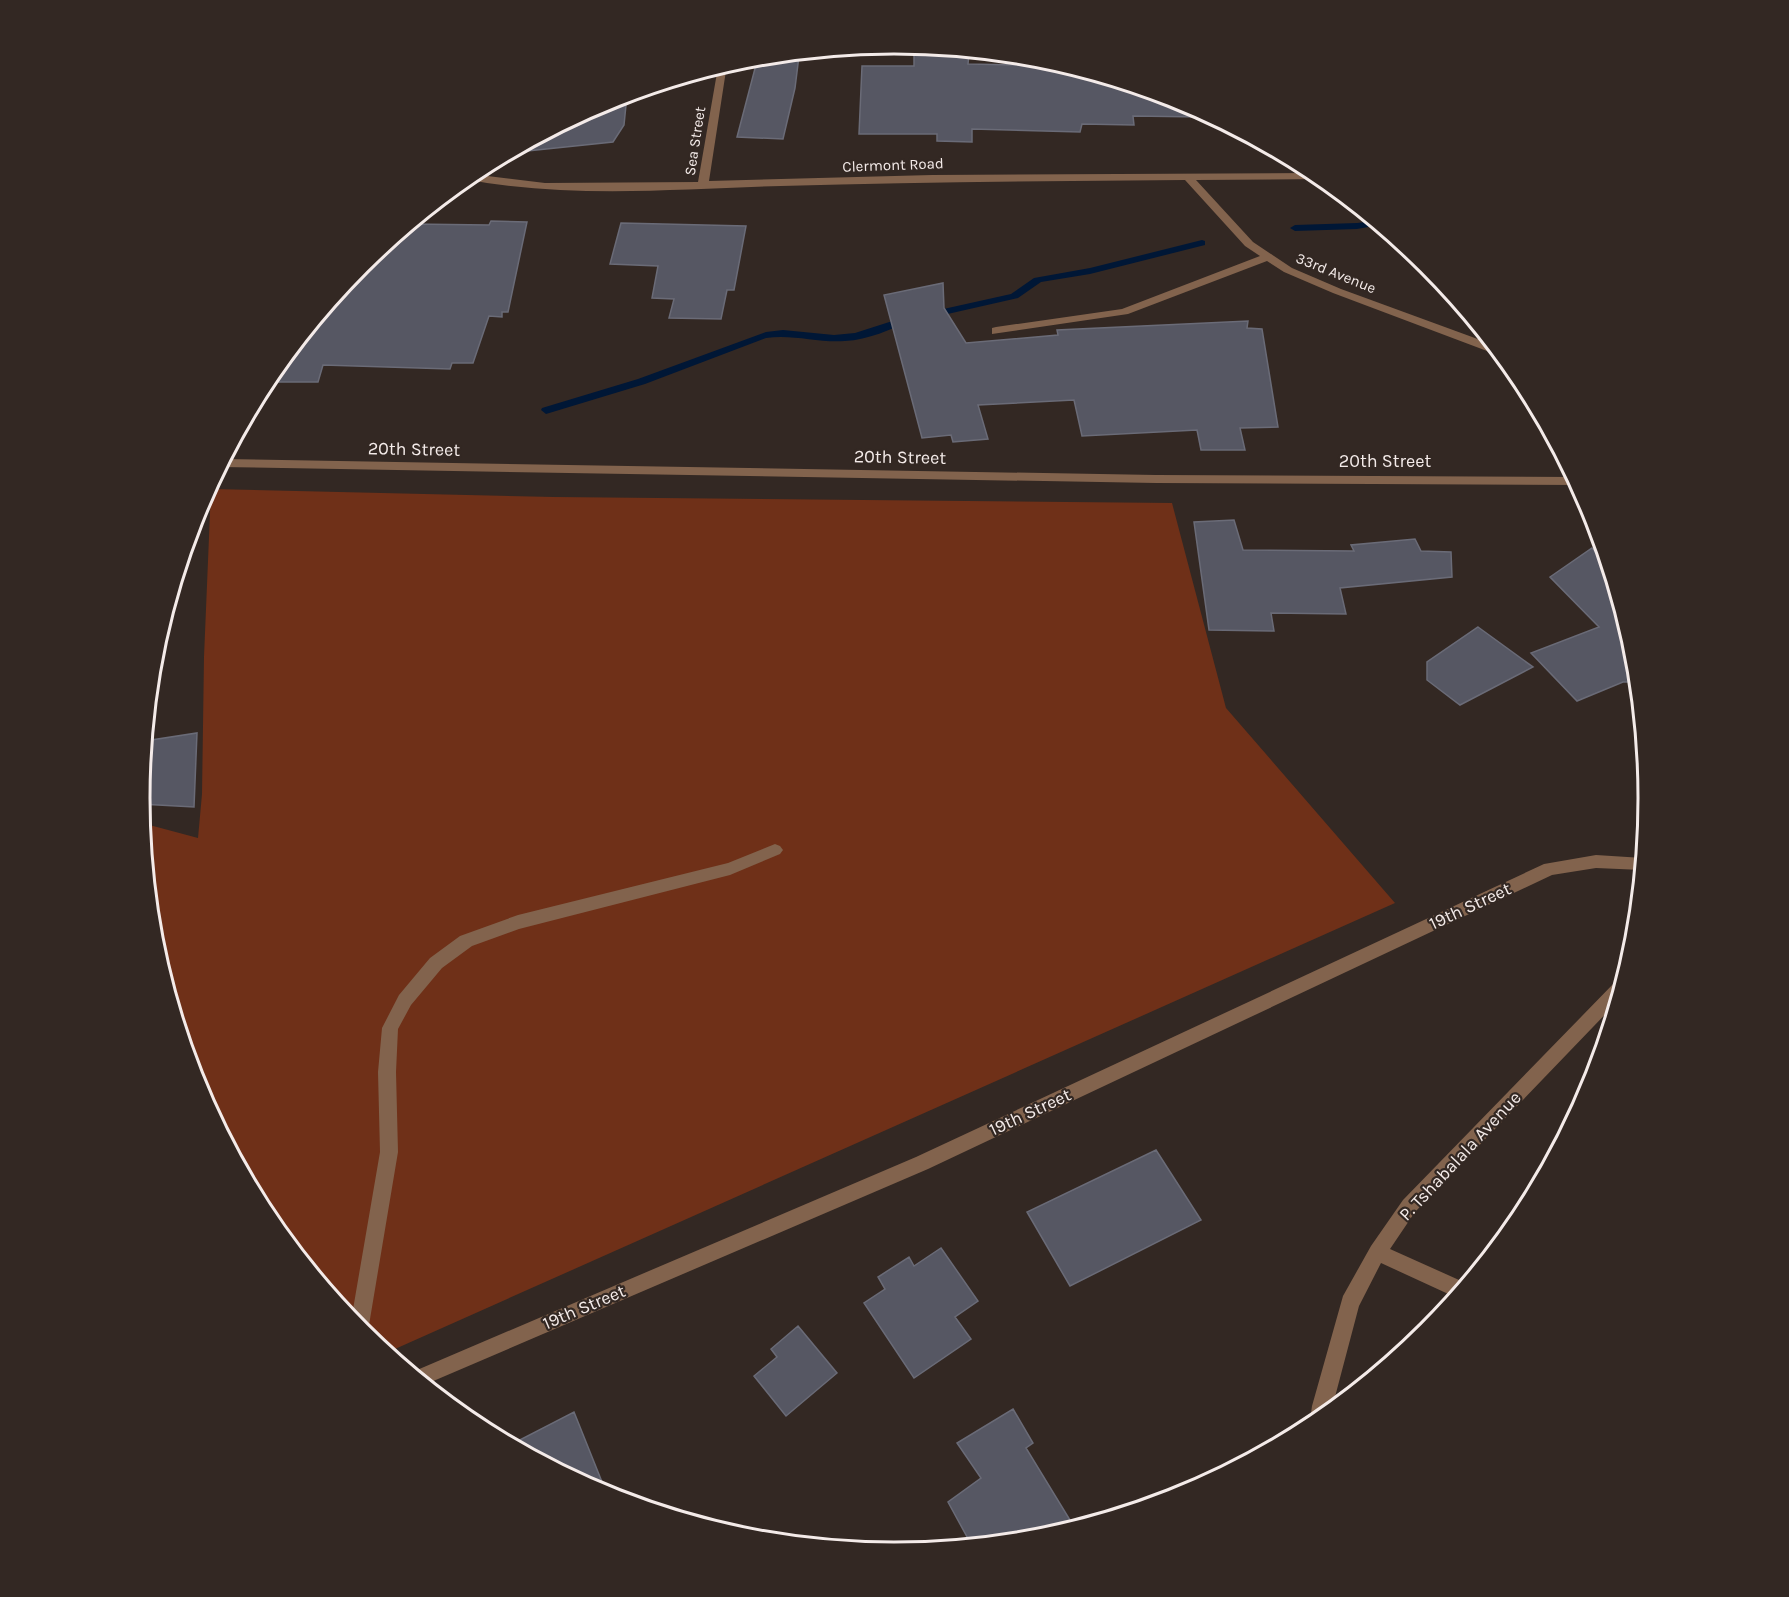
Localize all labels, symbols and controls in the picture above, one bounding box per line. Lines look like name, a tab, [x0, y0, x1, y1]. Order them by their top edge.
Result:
street label: Sea Street	[681, 105, 709, 177]
street label: Clermont Road	[842, 154, 944, 176]
street label: 33rd Avenue	[1293, 249, 1379, 297]
street label: 20th Street	[368, 437, 461, 461]
street label: 20th Street	[854, 445, 947, 469]
street label: 20th Street	[1339, 450, 1431, 472]
street label: 19th Street	[1426, 877, 1515, 935]
street label: 19th Street	[986, 1083, 1075, 1141]
street label: P. Tshabalala Avenue	[1394, 1087, 1526, 1225]
street label: 19th Street	[539, 1280, 629, 1334]

